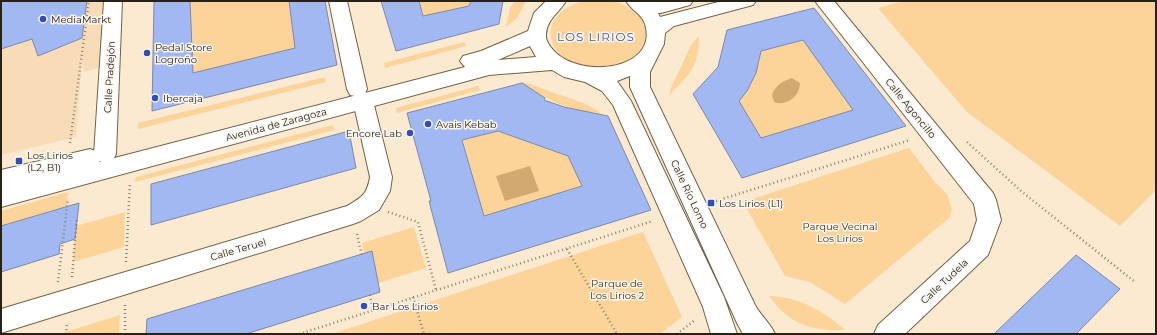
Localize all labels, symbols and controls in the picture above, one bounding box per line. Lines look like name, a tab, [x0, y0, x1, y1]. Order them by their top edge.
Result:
place label: MediaMarkt	[51, 13, 111, 26]
marker: MediaMarkt	[38, 14, 48, 24]
district label: LOS LIRIOS	[557, 29, 635, 44]
street label: Calle Pradejón	[101, 41, 118, 113]
place label: Pedal Store Logroño	[155, 41, 212, 66]
marker: Pedal Store Logroño	[142, 48, 152, 58]
street label: Calle Agoncillo	[882, 76, 939, 141]
place label: Ibercaja	[163, 92, 203, 105]
marker: Ibercaja	[150, 93, 160, 103]
street label: Avenida de Zaragoza	[224, 105, 328, 144]
place label: Avais Kebab	[436, 118, 497, 131]
marker: Avais Kebab	[423, 119, 433, 129]
place label: Encore Lab	[346, 127, 402, 140]
marker: Encore Lab	[405, 128, 415, 138]
place label: Los Lirios (L2, B1)	[27, 149, 73, 174]
marker: Los Lirios (L2, B1)	[14, 156, 24, 166]
street label: Calle Río Lomo	[668, 158, 711, 231]
place label: Los Lirios (L1)	[719, 197, 783, 210]
marker: Los Lirios (L1)	[706, 198, 716, 208]
park label: Parque Vecinal Los Lirios	[802, 220, 878, 245]
street label: Calle Teruel	[209, 235, 268, 264]
street label: Calle Tudela	[918, 256, 971, 307]
park label: Parque de Los Lirios 2	[590, 277, 644, 302]
place label: Bar Los Lirios	[372, 300, 438, 313]
marker: Bar Los Lirios	[359, 301, 369, 311]

